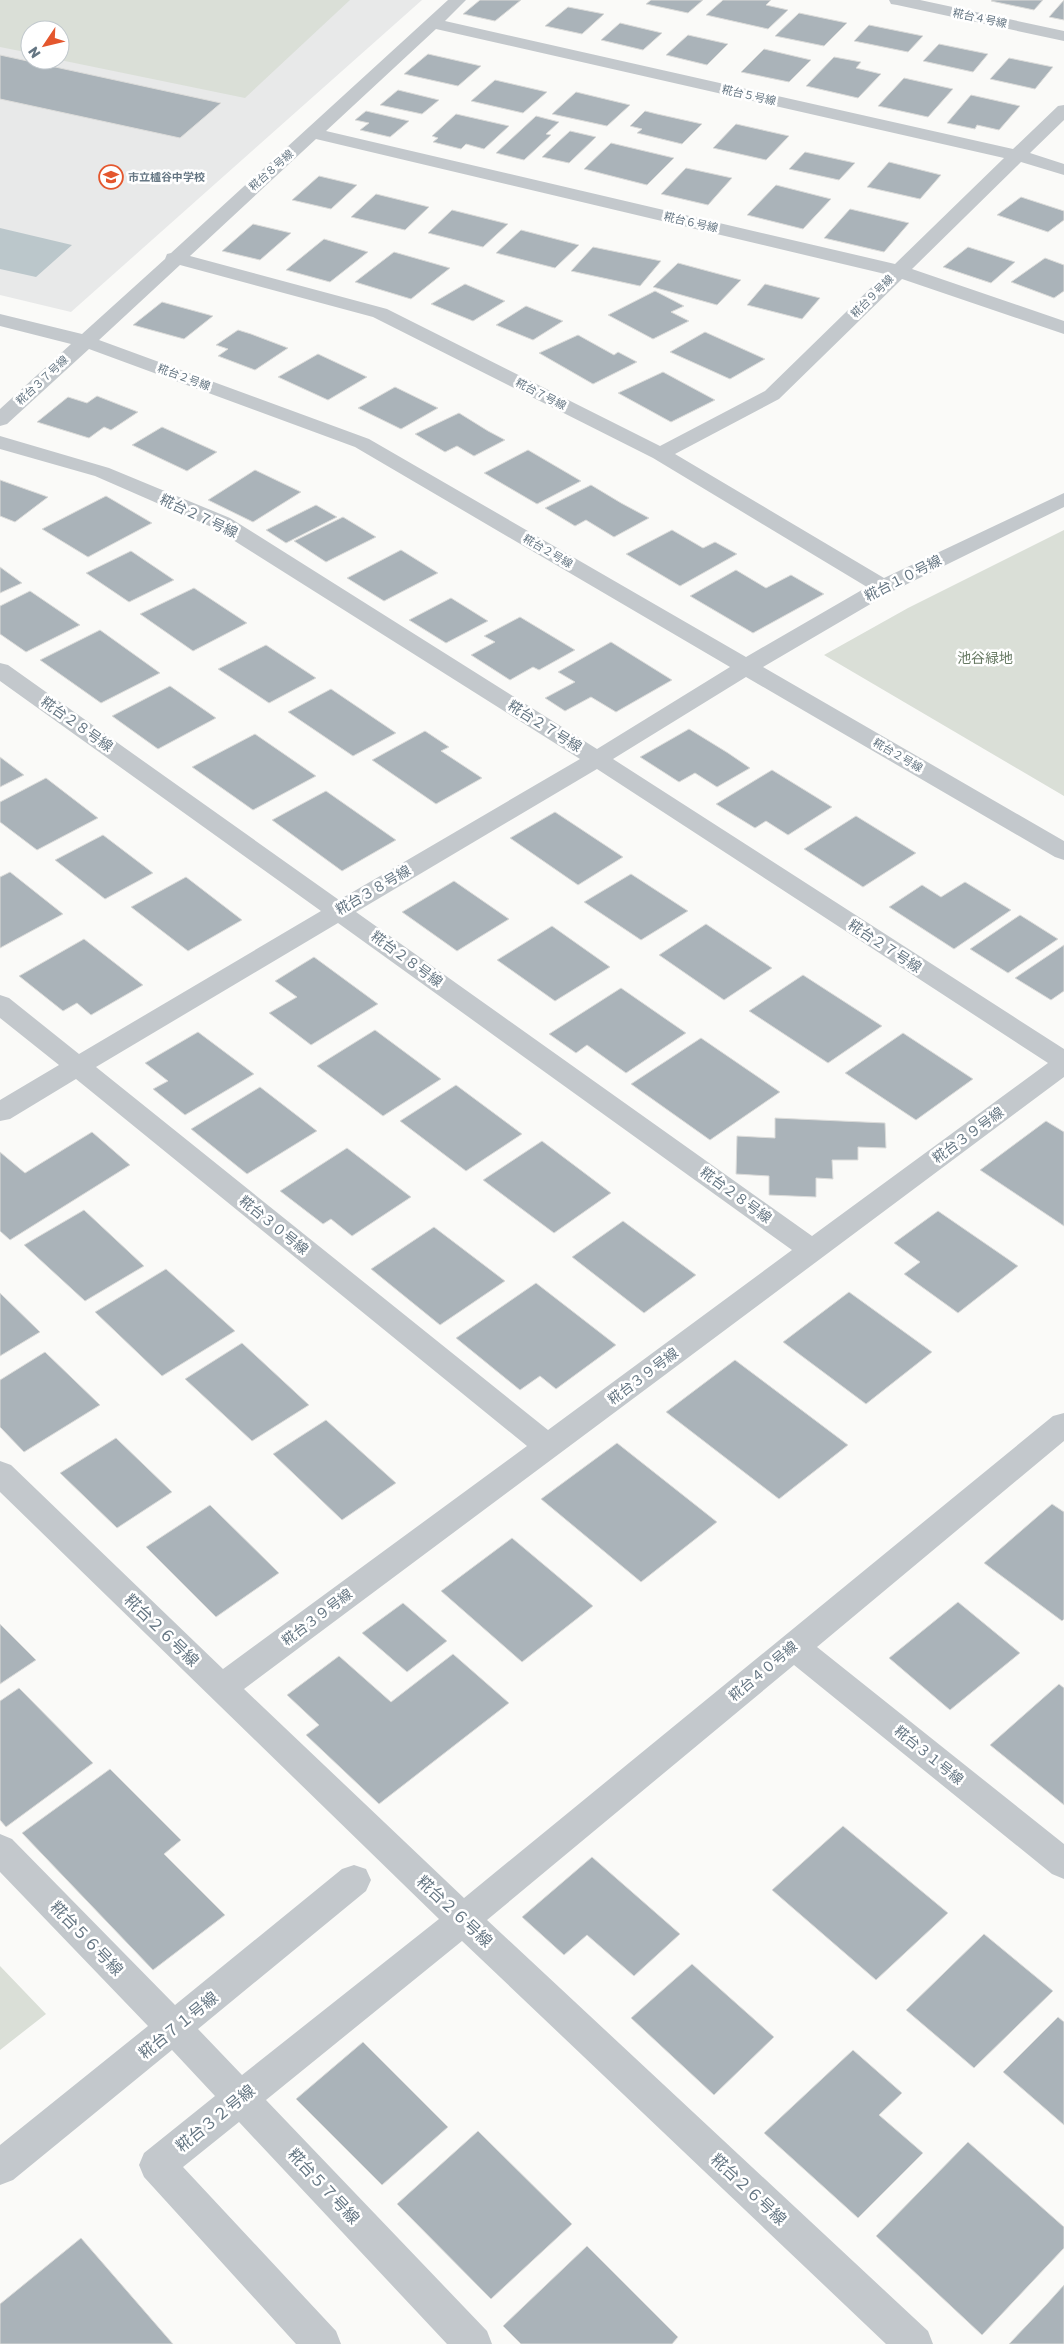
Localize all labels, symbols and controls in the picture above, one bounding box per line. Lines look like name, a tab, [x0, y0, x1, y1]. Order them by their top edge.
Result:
street label: 糀台４号線	[952, 6, 1008, 31]
north arrow	[20, 20, 70, 70]
text: N	[25, 43, 45, 61]
street label: 糀台５号線	[721, 83, 777, 108]
street label: 糀台８号線	[247, 147, 296, 194]
school or university icon: 市立櫨谷中学校	[98, 164, 124, 190]
place label: 市立櫨谷中学校	[128, 171, 205, 184]
street label: 糀台６号線	[663, 210, 719, 235]
street label: 糀台９号線	[848, 272, 896, 320]
street label: 糀台３７号線	[14, 353, 71, 408]
street label: 糀台２号線	[156, 362, 212, 393]
street label: 糀台７号線	[513, 376, 568, 413]
street label: 糀台２７号線	[157, 491, 240, 542]
street label: 糀台２号線	[521, 532, 575, 571]
street label: 糀台１０号線	[862, 552, 945, 605]
park label: 池谷緑地	[957, 650, 1013, 667]
street label: 糀台２８号線	[37, 693, 116, 755]
street label: 糀台２７号線	[505, 697, 585, 756]
street label: 糀台２号線	[871, 736, 925, 775]
street label: 糀台３８号線	[333, 862, 414, 919]
street label: 糀台２７号線	[845, 916, 925, 976]
street label: 糀台２８号線	[368, 928, 446, 991]
street label: 糀台３９号線	[929, 1104, 1007, 1167]
street label: 糀台２８号線	[697, 1164, 775, 1227]
street label: 糀台３０号線	[236, 1192, 312, 1258]
street label: 糀台３９号線	[605, 1344, 682, 1408]
street label: 糀台３９号線	[279, 1585, 356, 1649]
street label: 糀台２６号線	[121, 1590, 203, 1671]
street label: 糀台４０号線	[726, 1638, 801, 1705]
street label: 糀台３１号線	[891, 1722, 967, 1788]
street label: 糀台２６号線	[413, 1872, 496, 1951]
street label: 糀台５６号線	[46, 1897, 127, 1979]
street label: 糀台７１号線	[135, 1988, 222, 2063]
street label: 糀台３２号線	[172, 2081, 259, 2156]
street label: 糀台５７号線	[284, 2145, 363, 2228]
street label: 糀台２６号線	[707, 2150, 790, 2229]

